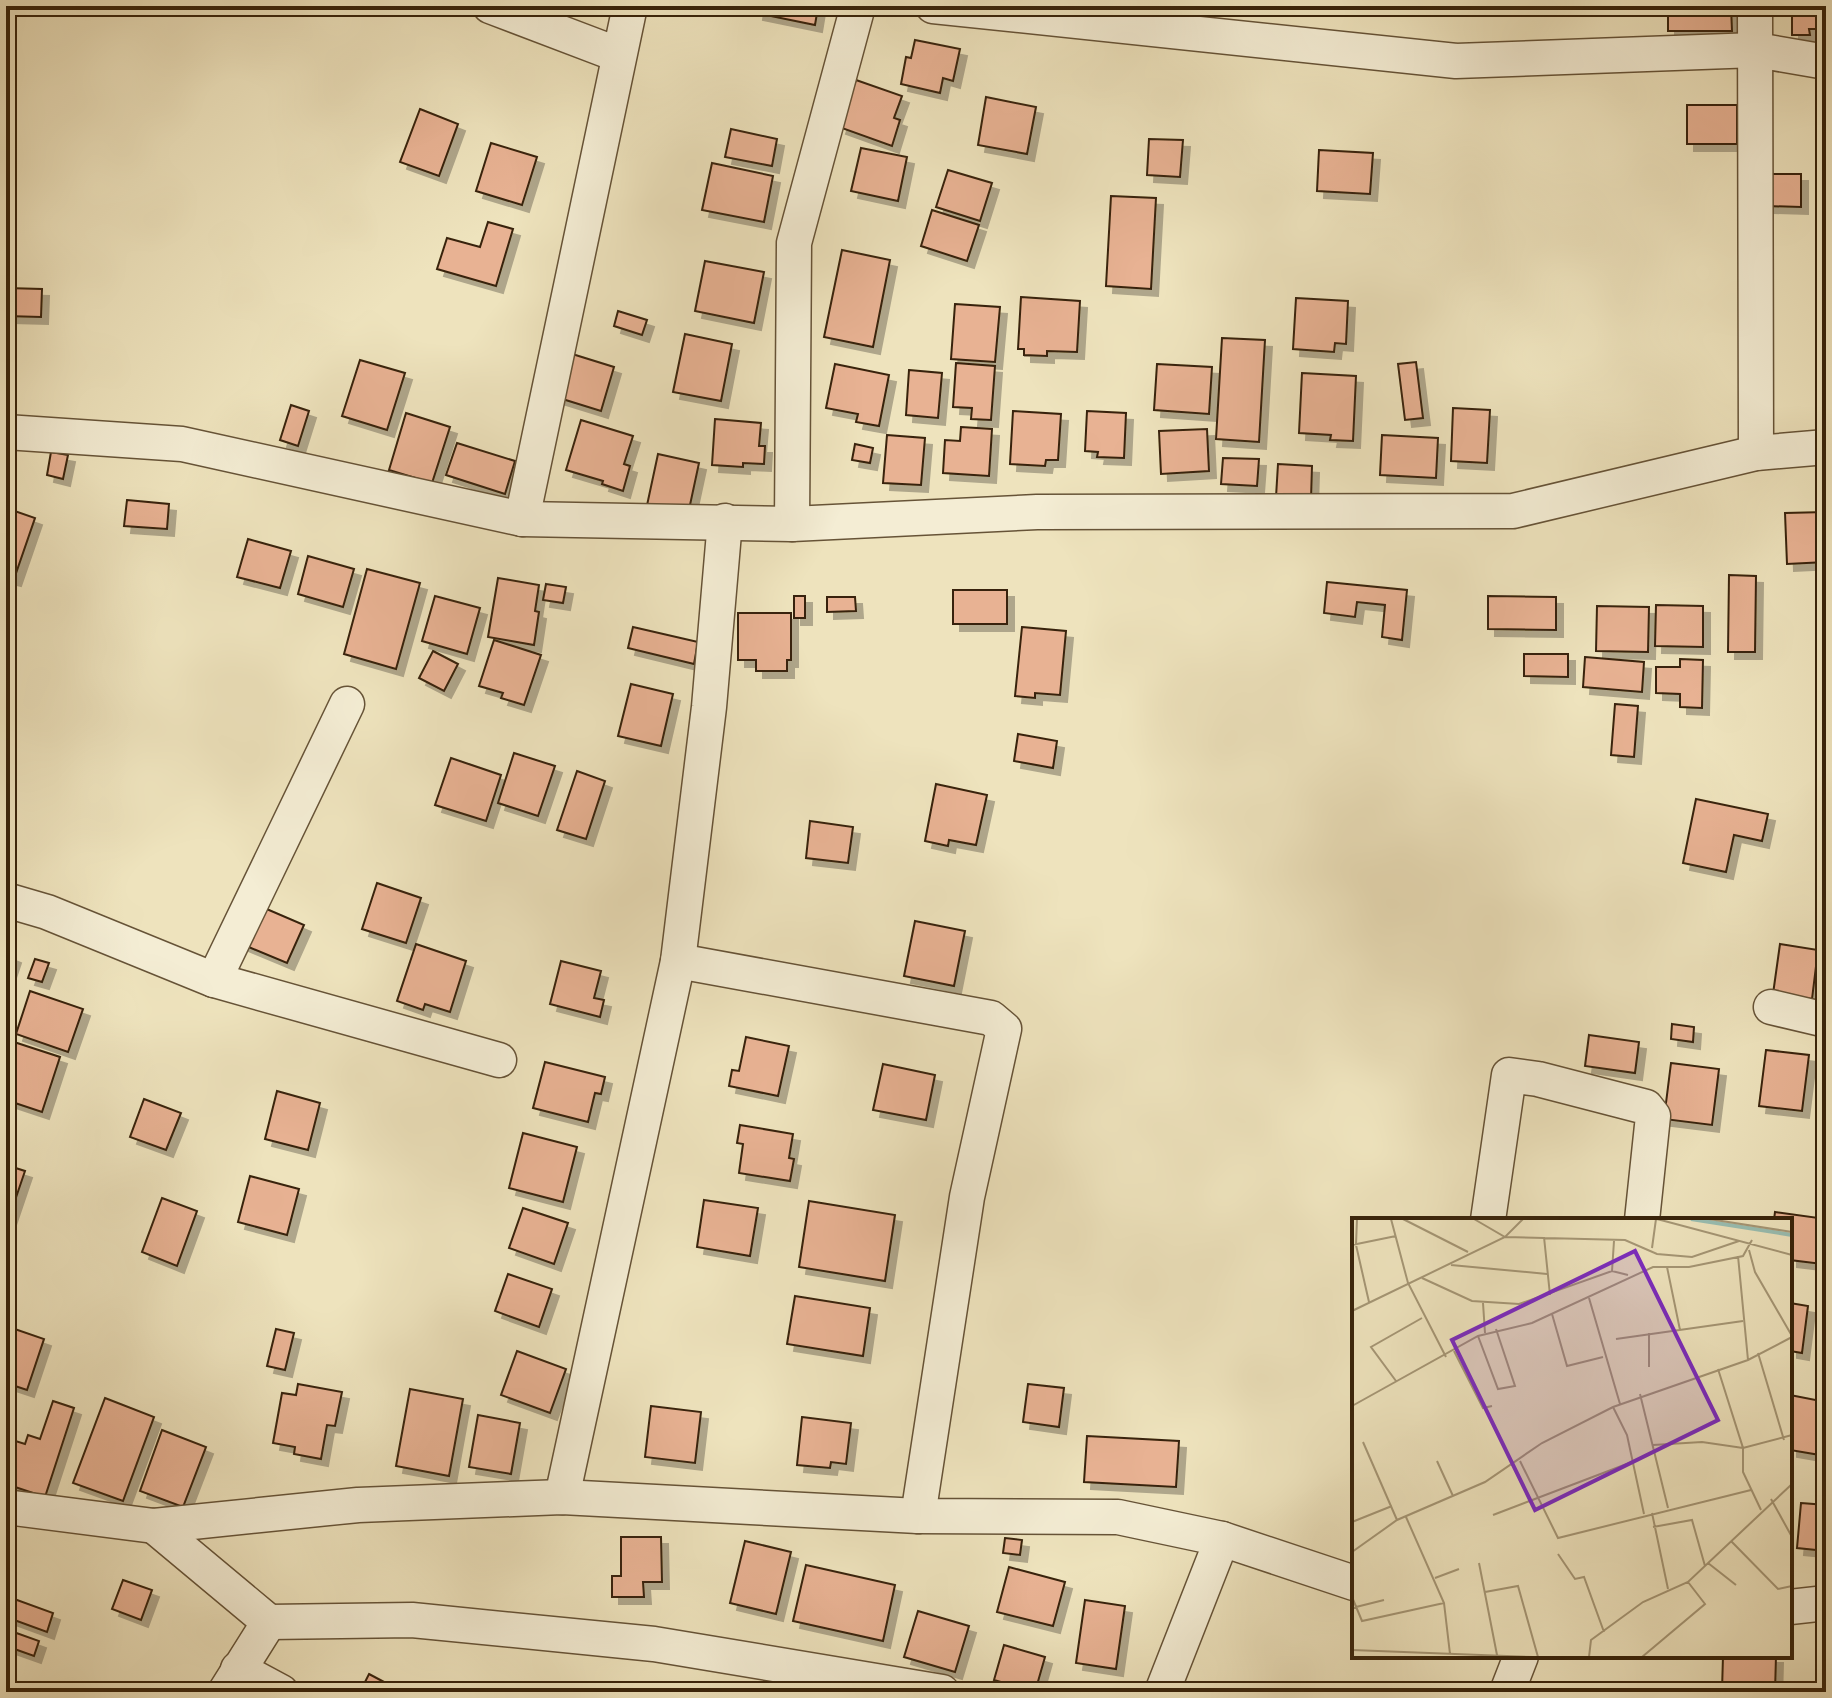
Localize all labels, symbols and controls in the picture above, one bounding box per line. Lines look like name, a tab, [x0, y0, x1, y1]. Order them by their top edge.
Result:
inset map	[1352, 1218, 1792, 1658]

